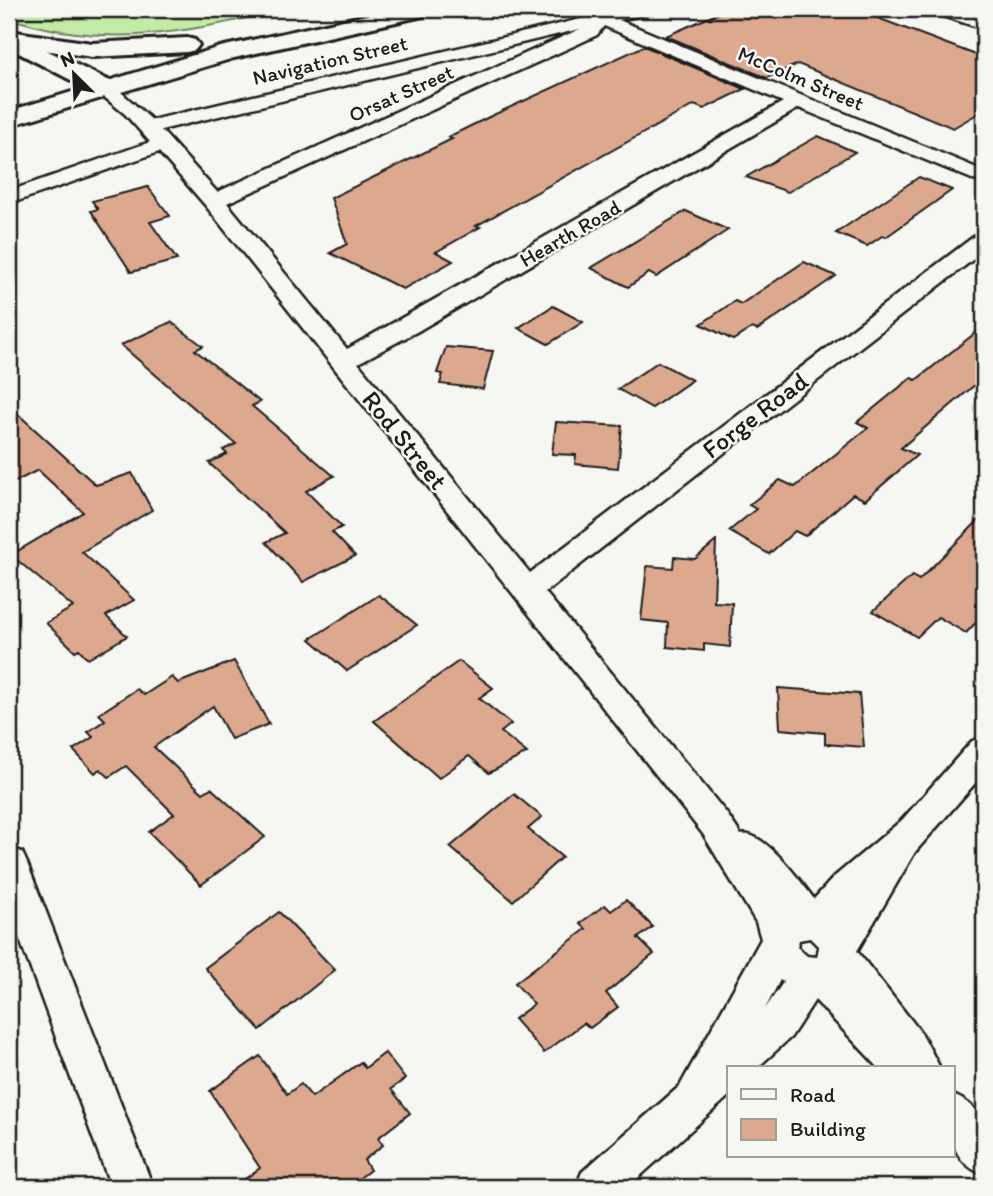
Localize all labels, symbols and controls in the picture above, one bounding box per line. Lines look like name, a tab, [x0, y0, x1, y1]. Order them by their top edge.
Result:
street label: Navigation Street	[250, 30, 410, 90]
north arrow	[38, 38, 108, 108]
street label: McColm Street	[734, 40, 868, 116]
text: N	[57, 46, 78, 72]
street label: Orsat Street	[345, 59, 457, 127]
street label: Hearth Road	[515, 194, 625, 272]
street label: Forge Road	[696, 365, 814, 465]
street label: Rod Street	[355, 384, 455, 496]
legend	[727, 1066, 954, 1158]
text: Road	[790, 1082, 836, 1107]
text: Building	[790, 1116, 866, 1141]

